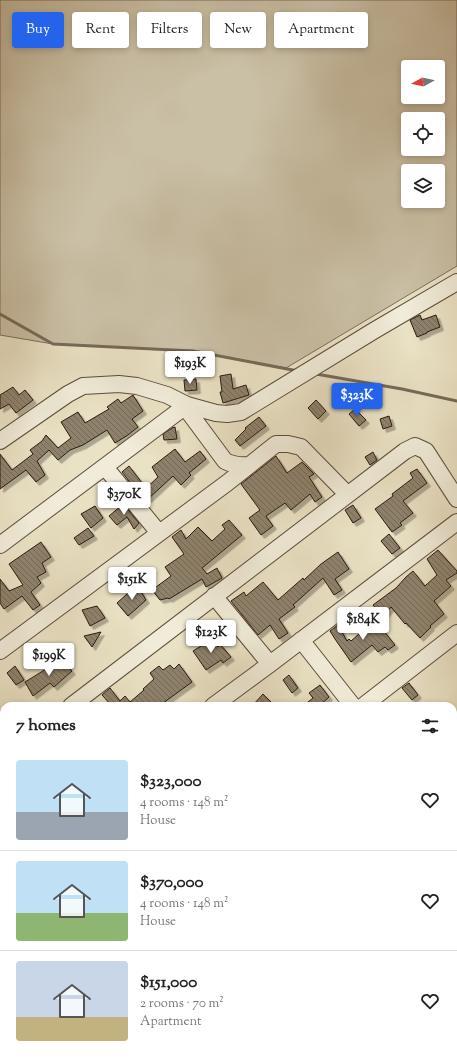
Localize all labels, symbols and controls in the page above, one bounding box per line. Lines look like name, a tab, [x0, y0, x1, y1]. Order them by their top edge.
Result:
chip: Buy	[12, 12, 64, 48]
chip: Rent	[72, 12, 129, 48]
chip: Filters	[137, 12, 202, 48]
chip: New	[210, 12, 266, 48]
chip: Apartment	[274, 12, 368, 48]
north arrow	[401, 60, 445, 104]
map controls	[401, 60, 445, 208]
button: locate	[401, 112, 445, 156]
button: layers	[401, 164, 445, 208]
pin: $193K	[162, 351, 218, 385]
text: $193K	[174, 355, 206, 373]
pin: $323K	[329, 383, 385, 417]
text: $323K	[341, 387, 373, 405]
pin: $370K	[96, 482, 152, 516]
text: $370K	[107, 486, 141, 504]
pin: $151K	[104, 567, 160, 601]
text: $151K	[117, 571, 147, 589]
pin: $184K	[335, 607, 391, 641]
text: $184K	[346, 611, 380, 629]
pin: $123K	[183, 620, 239, 654]
text: $123K	[195, 624, 227, 642]
pin: $199K	[21, 643, 77, 677]
text: $199K	[32, 647, 66, 665]
text: 7 homes	[16, 714, 76, 738]
icon: filters	[419, 715, 441, 737]
text: $323,000	[140, 770, 202, 794]
icon: home	[48, 776, 96, 824]
icon: heart	[419, 789, 441, 811]
text: 4 rooms · 148 m²	[140, 794, 228, 812]
text: House	[140, 812, 176, 830]
text: $370,000	[140, 871, 203, 895]
icon: home	[48, 877, 96, 925]
icon: heart	[419, 890, 441, 912]
text: 4 rooms · 148 m²	[140, 895, 228, 913]
text: House	[140, 913, 176, 931]
text: $151,000	[140, 971, 197, 995]
icon: home	[48, 977, 96, 1025]
icon: heart	[419, 990, 441, 1012]
text: 2 rooms · 70 m²	[140, 995, 224, 1013]
text: Apartment	[140, 1013, 201, 1031]

